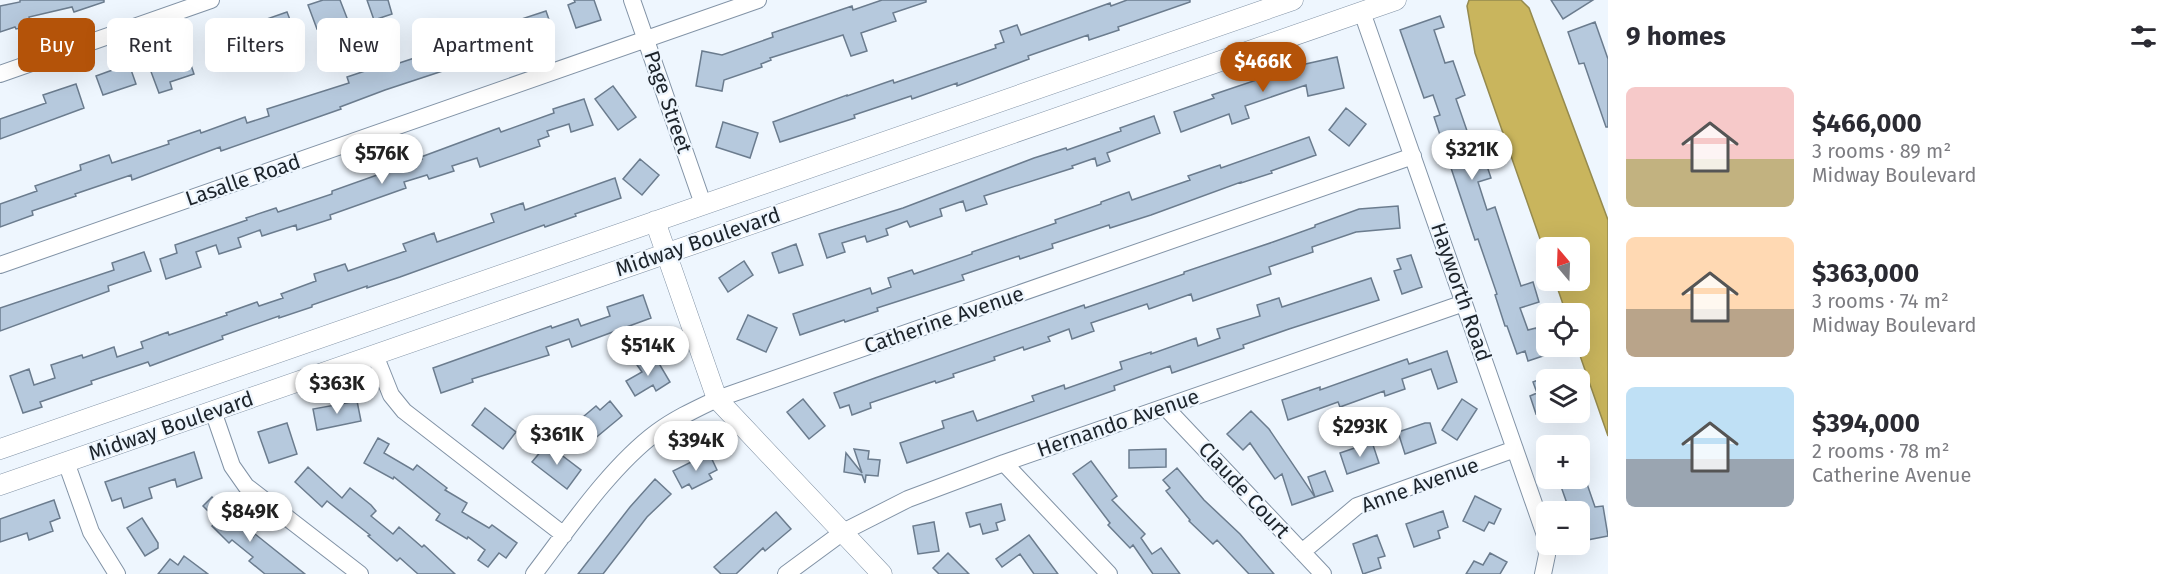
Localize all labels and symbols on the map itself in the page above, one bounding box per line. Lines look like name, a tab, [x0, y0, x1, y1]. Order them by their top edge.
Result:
pin: $466K	[1221, 42, 1305, 93]
street label: Page Street	[638, 47, 698, 157]
pin: $321K	[1430, 130, 1514, 181]
pin: $576K	[340, 134, 424, 185]
street label: Lasalle Road	[182, 148, 304, 212]
street label: Midway Boulevard	[612, 202, 784, 282]
street label: Hayworth Road	[1425, 219, 1497, 365]
north arrow	[1536, 237, 1590, 291]
street label: Catherine Avenue	[861, 280, 1027, 360]
pin: $514K	[606, 326, 690, 377]
pin: $363K	[295, 364, 379, 415]
street label: Hernando Avenue	[1033, 383, 1203, 463]
street label: Midway Boulevard	[85, 386, 257, 466]
pin: $293K	[1318, 407, 1402, 458]
pin: $361K	[515, 415, 599, 466]
pin: $394K	[654, 421, 738, 472]
street label: Claude Court	[1193, 436, 1296, 544]
street label: Anne Avenue	[1358, 452, 1482, 518]
pin: $849K	[208, 492, 292, 543]

